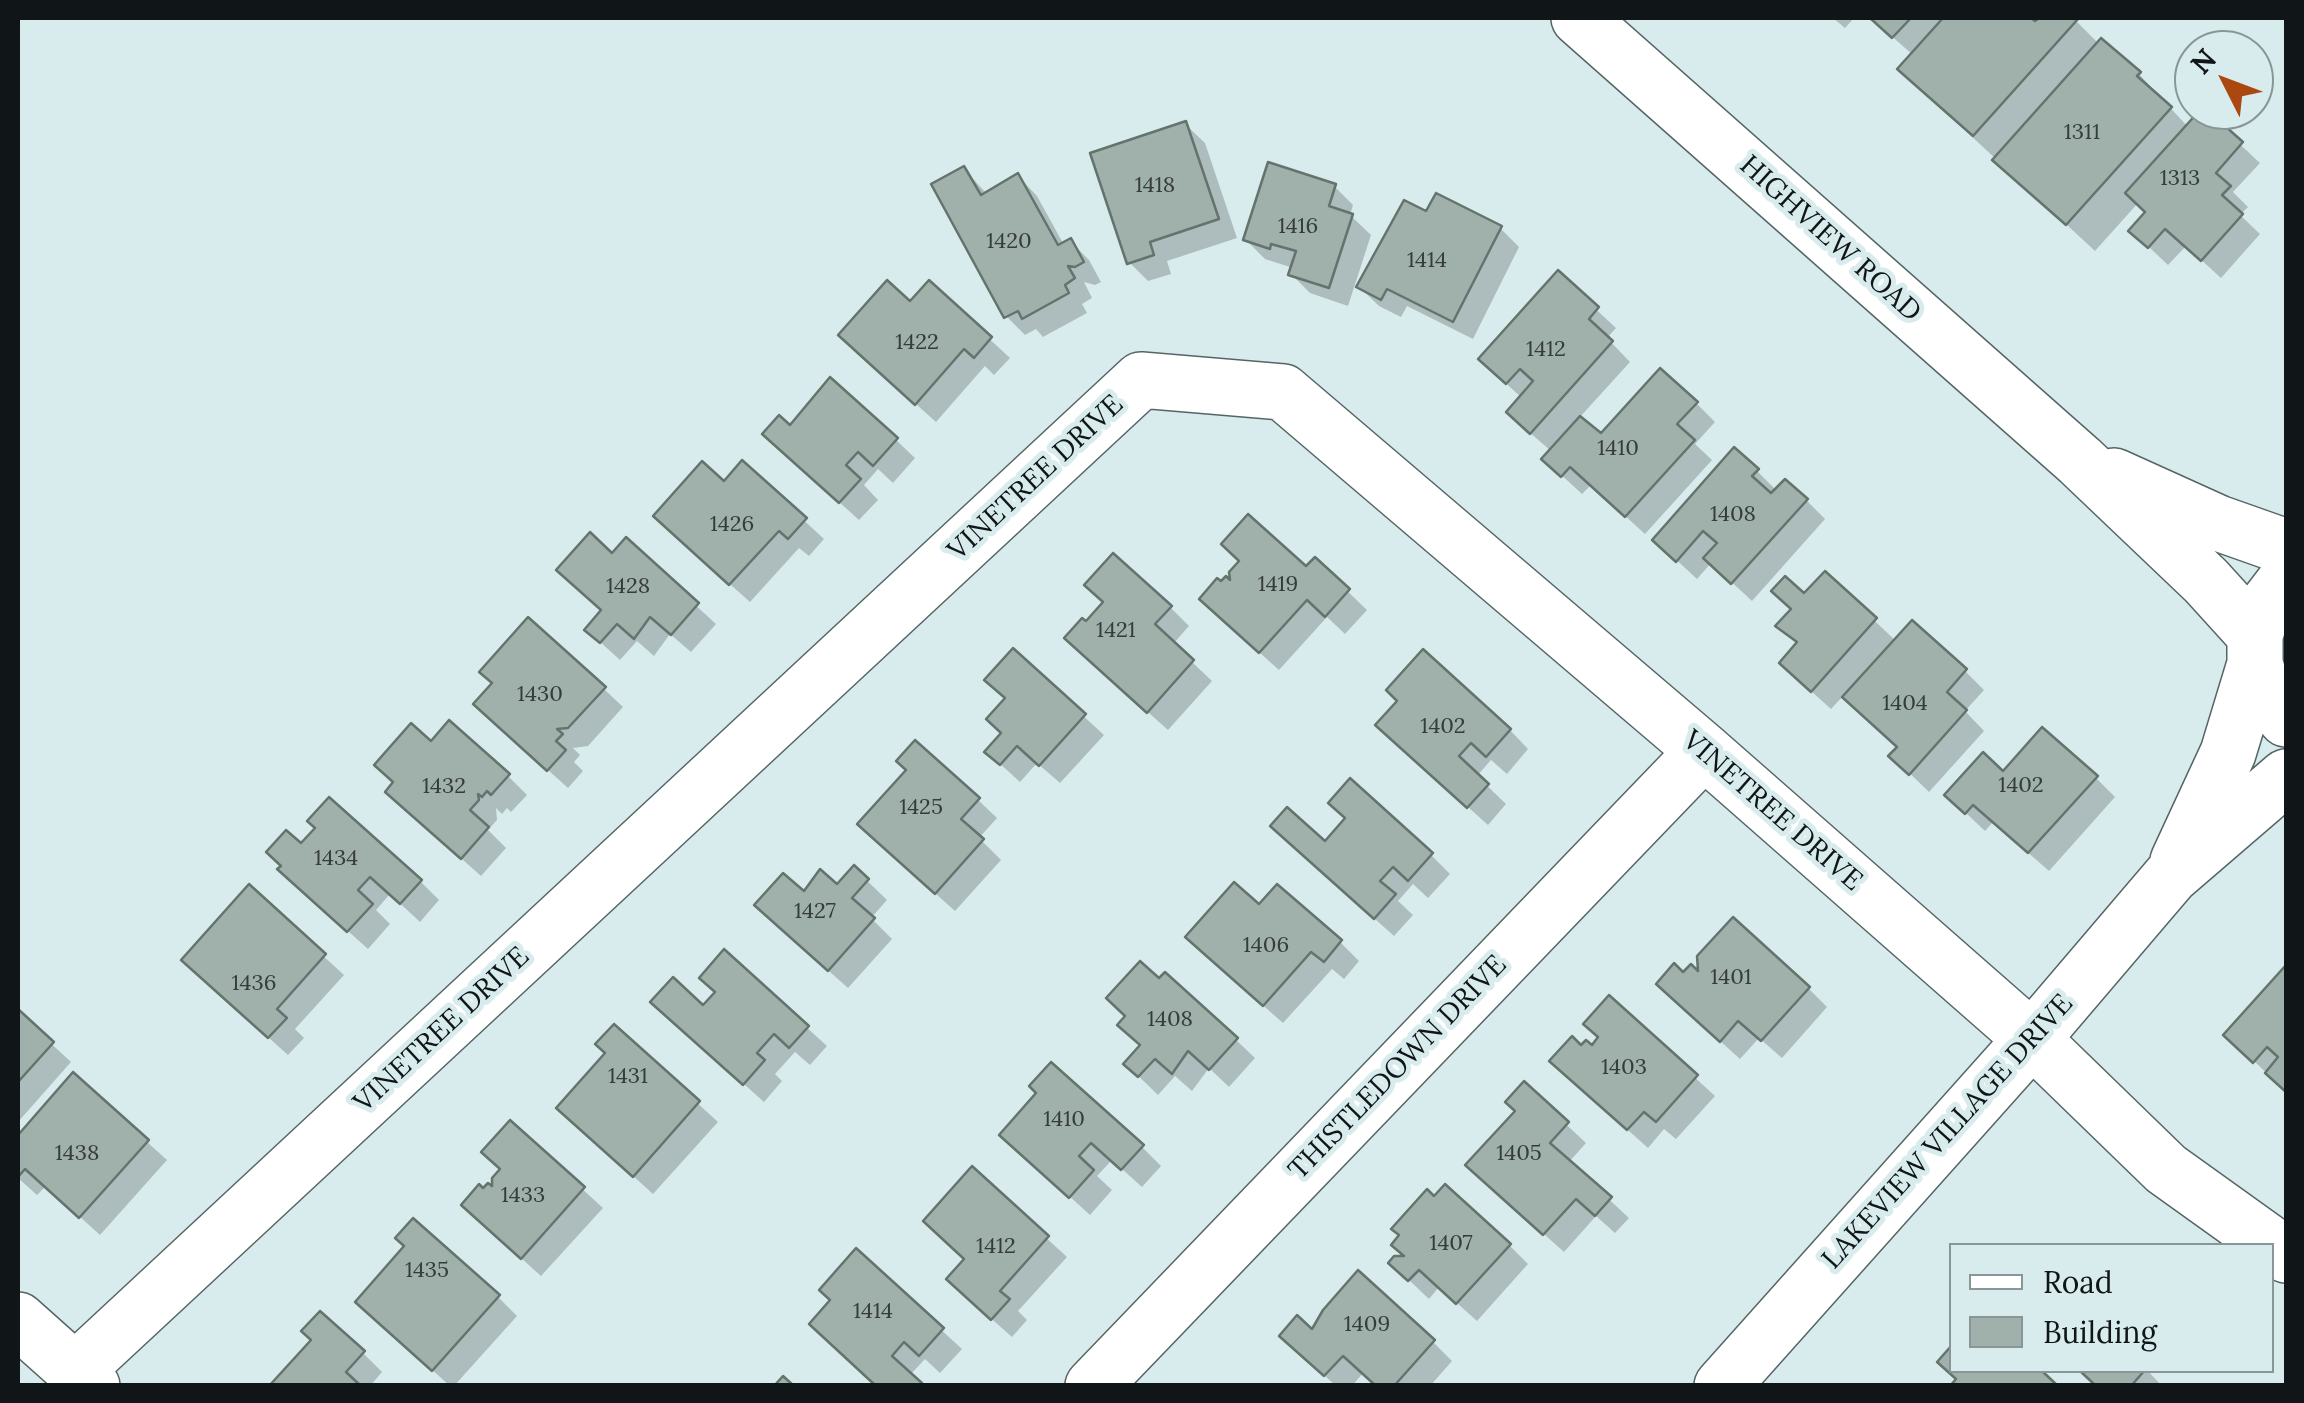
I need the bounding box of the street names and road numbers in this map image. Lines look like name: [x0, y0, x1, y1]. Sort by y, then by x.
street label: HIGHVIEW ROAD: [1732, 149, 1928, 329]
street label: VINETREE DRIVE: [941, 388, 1131, 568]
street label: VINETREE DRIVE: [1675, 724, 1869, 898]
street label: VINETREE DRIVE: [347, 940, 537, 1120]
street label: THISTLEDOWN DRIVE: [1282, 949, 1514, 1187]
street label: LAKEVIEW VILLAGE DRIVE: [1816, 988, 2080, 1276]

